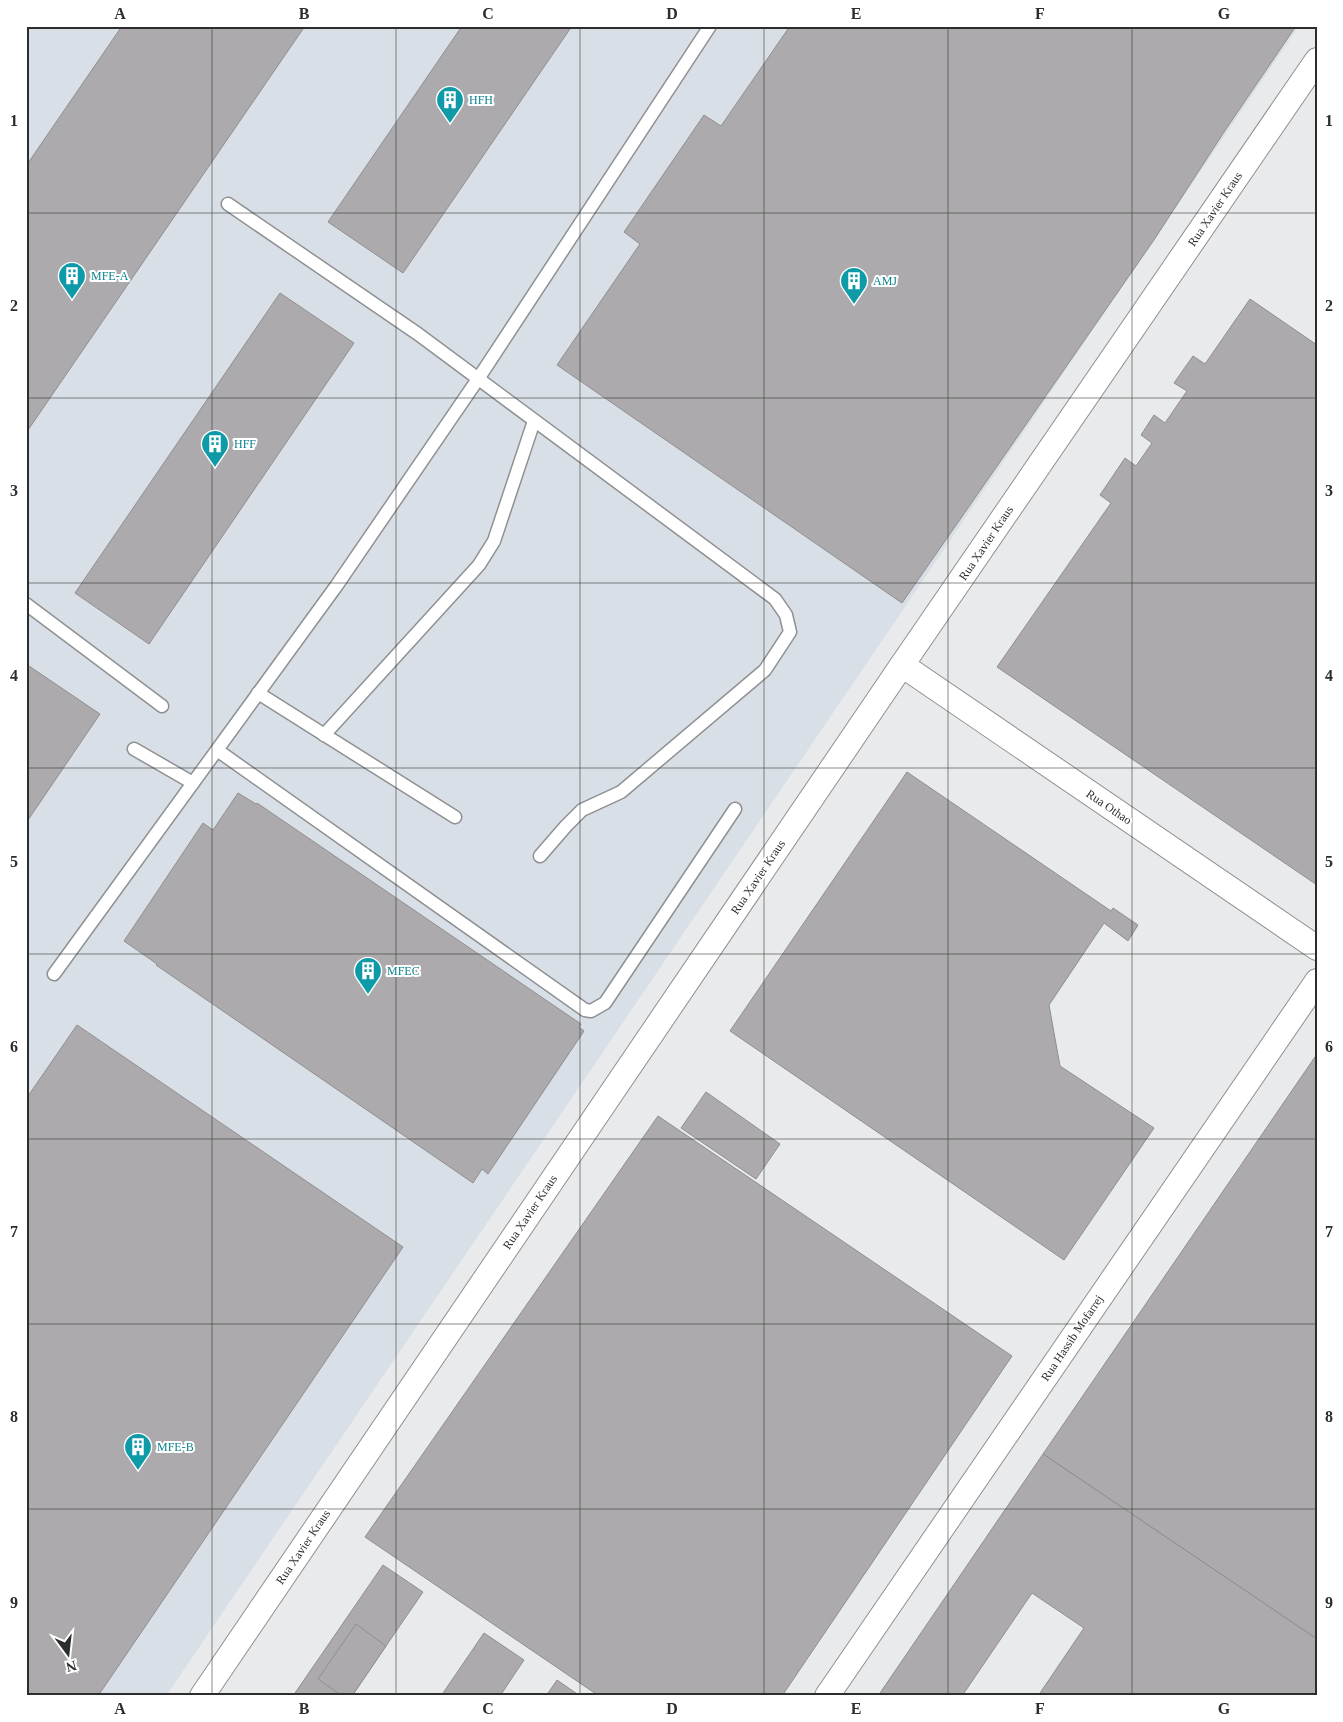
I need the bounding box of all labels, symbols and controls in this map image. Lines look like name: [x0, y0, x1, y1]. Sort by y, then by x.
text: A: [114, 5, 126, 22]
text: B: [299, 5, 310, 22]
text: C: [482, 5, 494, 22]
text: D: [666, 5, 678, 22]
text: E: [851, 5, 861, 22]
text: F: [1035, 5, 1045, 22]
text: G: [1218, 5, 1231, 22]
building icon: HFH: [435, 85, 465, 124]
place label: HFH: [469, 93, 493, 107]
text: 1: [10, 112, 18, 129]
text: 1: [1325, 112, 1333, 129]
street label: Rua Xavier Kraus: [1185, 169, 1245, 249]
building icon: MFE-A: [57, 261, 87, 300]
building icon: AMJ: [839, 266, 869, 305]
place label: MFE-A: [91, 269, 129, 283]
place label: AMJ: [873, 274, 897, 288]
text: 2: [10, 297, 18, 314]
text: 2: [1325, 297, 1333, 314]
building icon: HFF: [200, 429, 230, 468]
place label: HFF: [234, 437, 256, 451]
text: 3: [10, 482, 18, 499]
text: 3: [1325, 482, 1333, 499]
street label: Rua Xavier Kraus: [956, 503, 1016, 583]
text: 4: [10, 667, 18, 684]
text: 4: [1325, 667, 1333, 684]
street label: Rua Othao: [1084, 787, 1134, 827]
street label: Rua Xavier Kraus: [728, 837, 788, 917]
text: 5: [10, 853, 18, 870]
text: 5: [1325, 853, 1333, 870]
building icon: MFEC: [353, 956, 383, 995]
place label: MFEC: [387, 964, 420, 978]
text: 6: [10, 1038, 18, 1055]
text: 6: [1325, 1038, 1333, 1055]
street label: Rua Xavier Kraus: [500, 1172, 560, 1252]
text: 7: [10, 1223, 18, 1240]
text: 7: [1325, 1223, 1333, 1240]
street label: Rua Hassib Mofarrej: [1038, 1292, 1106, 1384]
text: 8: [10, 1408, 18, 1425]
text: 8: [1325, 1408, 1333, 1425]
building icon: MFE-B: [123, 1432, 153, 1471]
place label: MFE-B: [157, 1440, 194, 1454]
street label: Rua Xavier Kraus: [273, 1507, 333, 1587]
text: 9: [10, 1594, 18, 1611]
text: 9: [1325, 1594, 1333, 1611]
north arrow: [42, 1630, 92, 1680]
text: N: [64, 1658, 78, 1675]
text: A: [114, 1700, 126, 1717]
text: B: [299, 1700, 310, 1717]
text: C: [482, 1700, 494, 1717]
text: D: [666, 1700, 678, 1717]
text: E: [851, 1700, 861, 1717]
text: F: [1035, 1700, 1045, 1717]
text: G: [1218, 1700, 1231, 1717]

